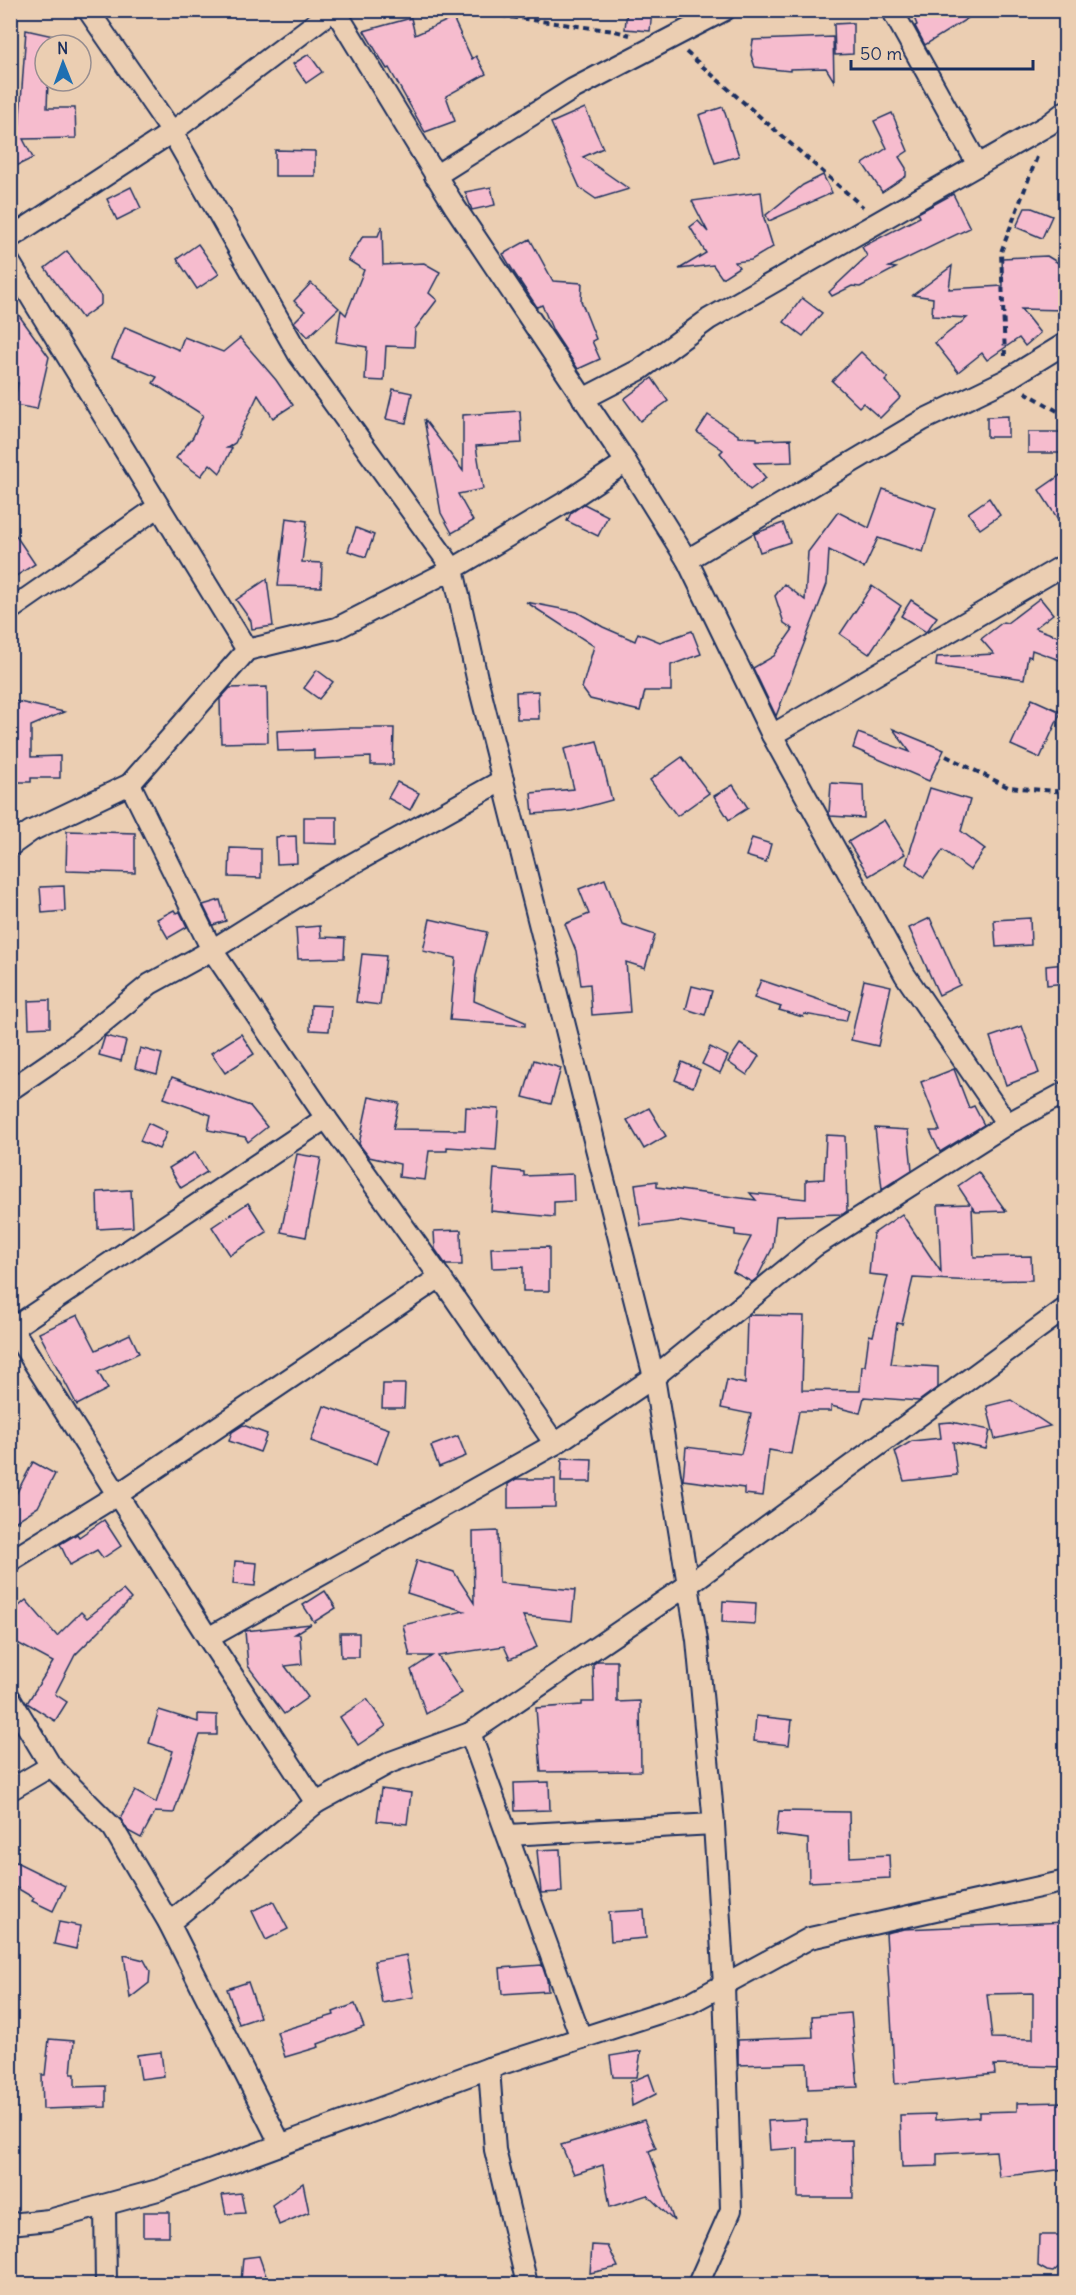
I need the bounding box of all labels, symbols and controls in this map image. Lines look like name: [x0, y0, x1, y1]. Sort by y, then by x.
north arrow: [33, 33, 93, 93]
scale bar: [851, 33, 1032, 71]
text: N: [57, 38, 68, 58]
text: 50 m: [860, 42, 902, 65]

